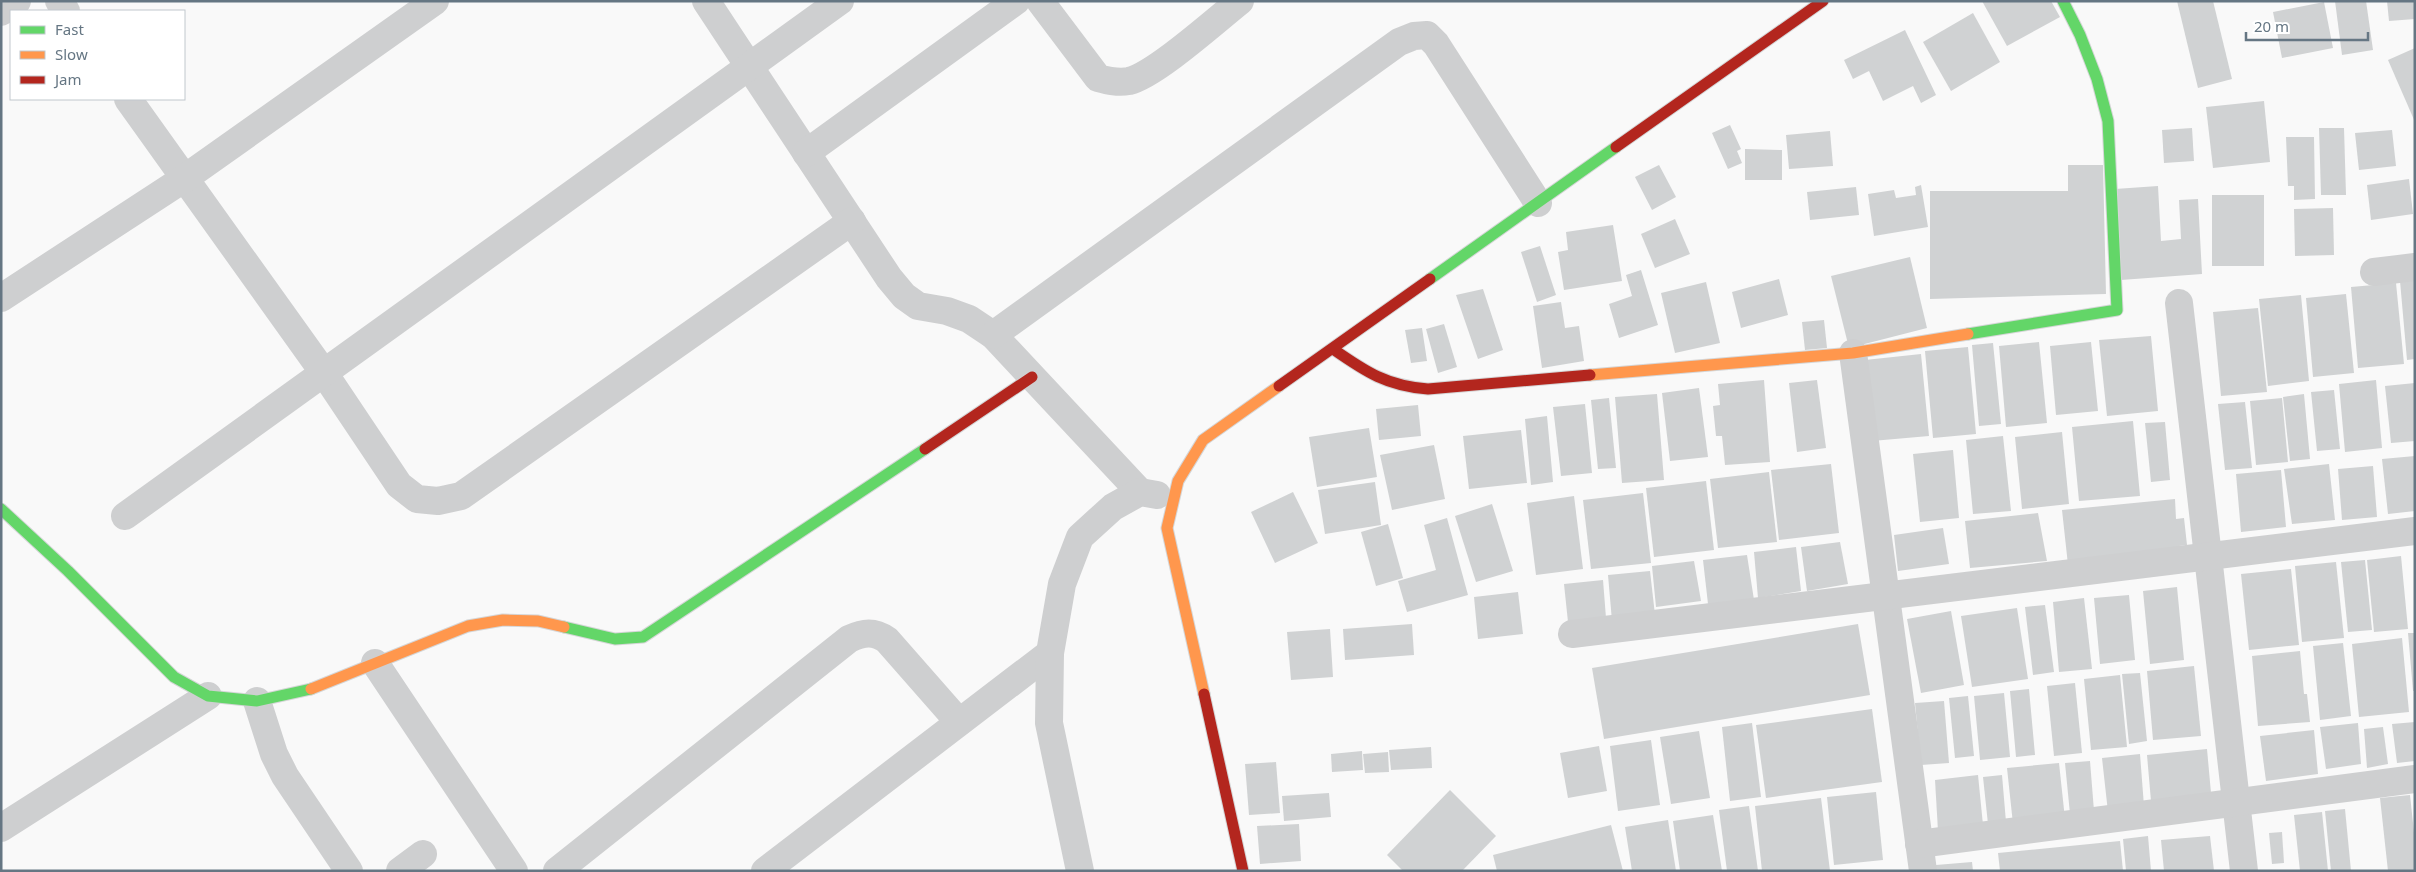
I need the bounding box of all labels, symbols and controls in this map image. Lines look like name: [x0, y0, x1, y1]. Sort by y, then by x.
legend: [10, 10, 185, 100]
scale bar: [2246, 10, 2368, 42]
text: 20 m: [2254, 16, 2289, 36]
text: Fast: [55, 19, 84, 39]
text: Slow: [55, 44, 88, 64]
text: Jam: [53, 69, 82, 89]

